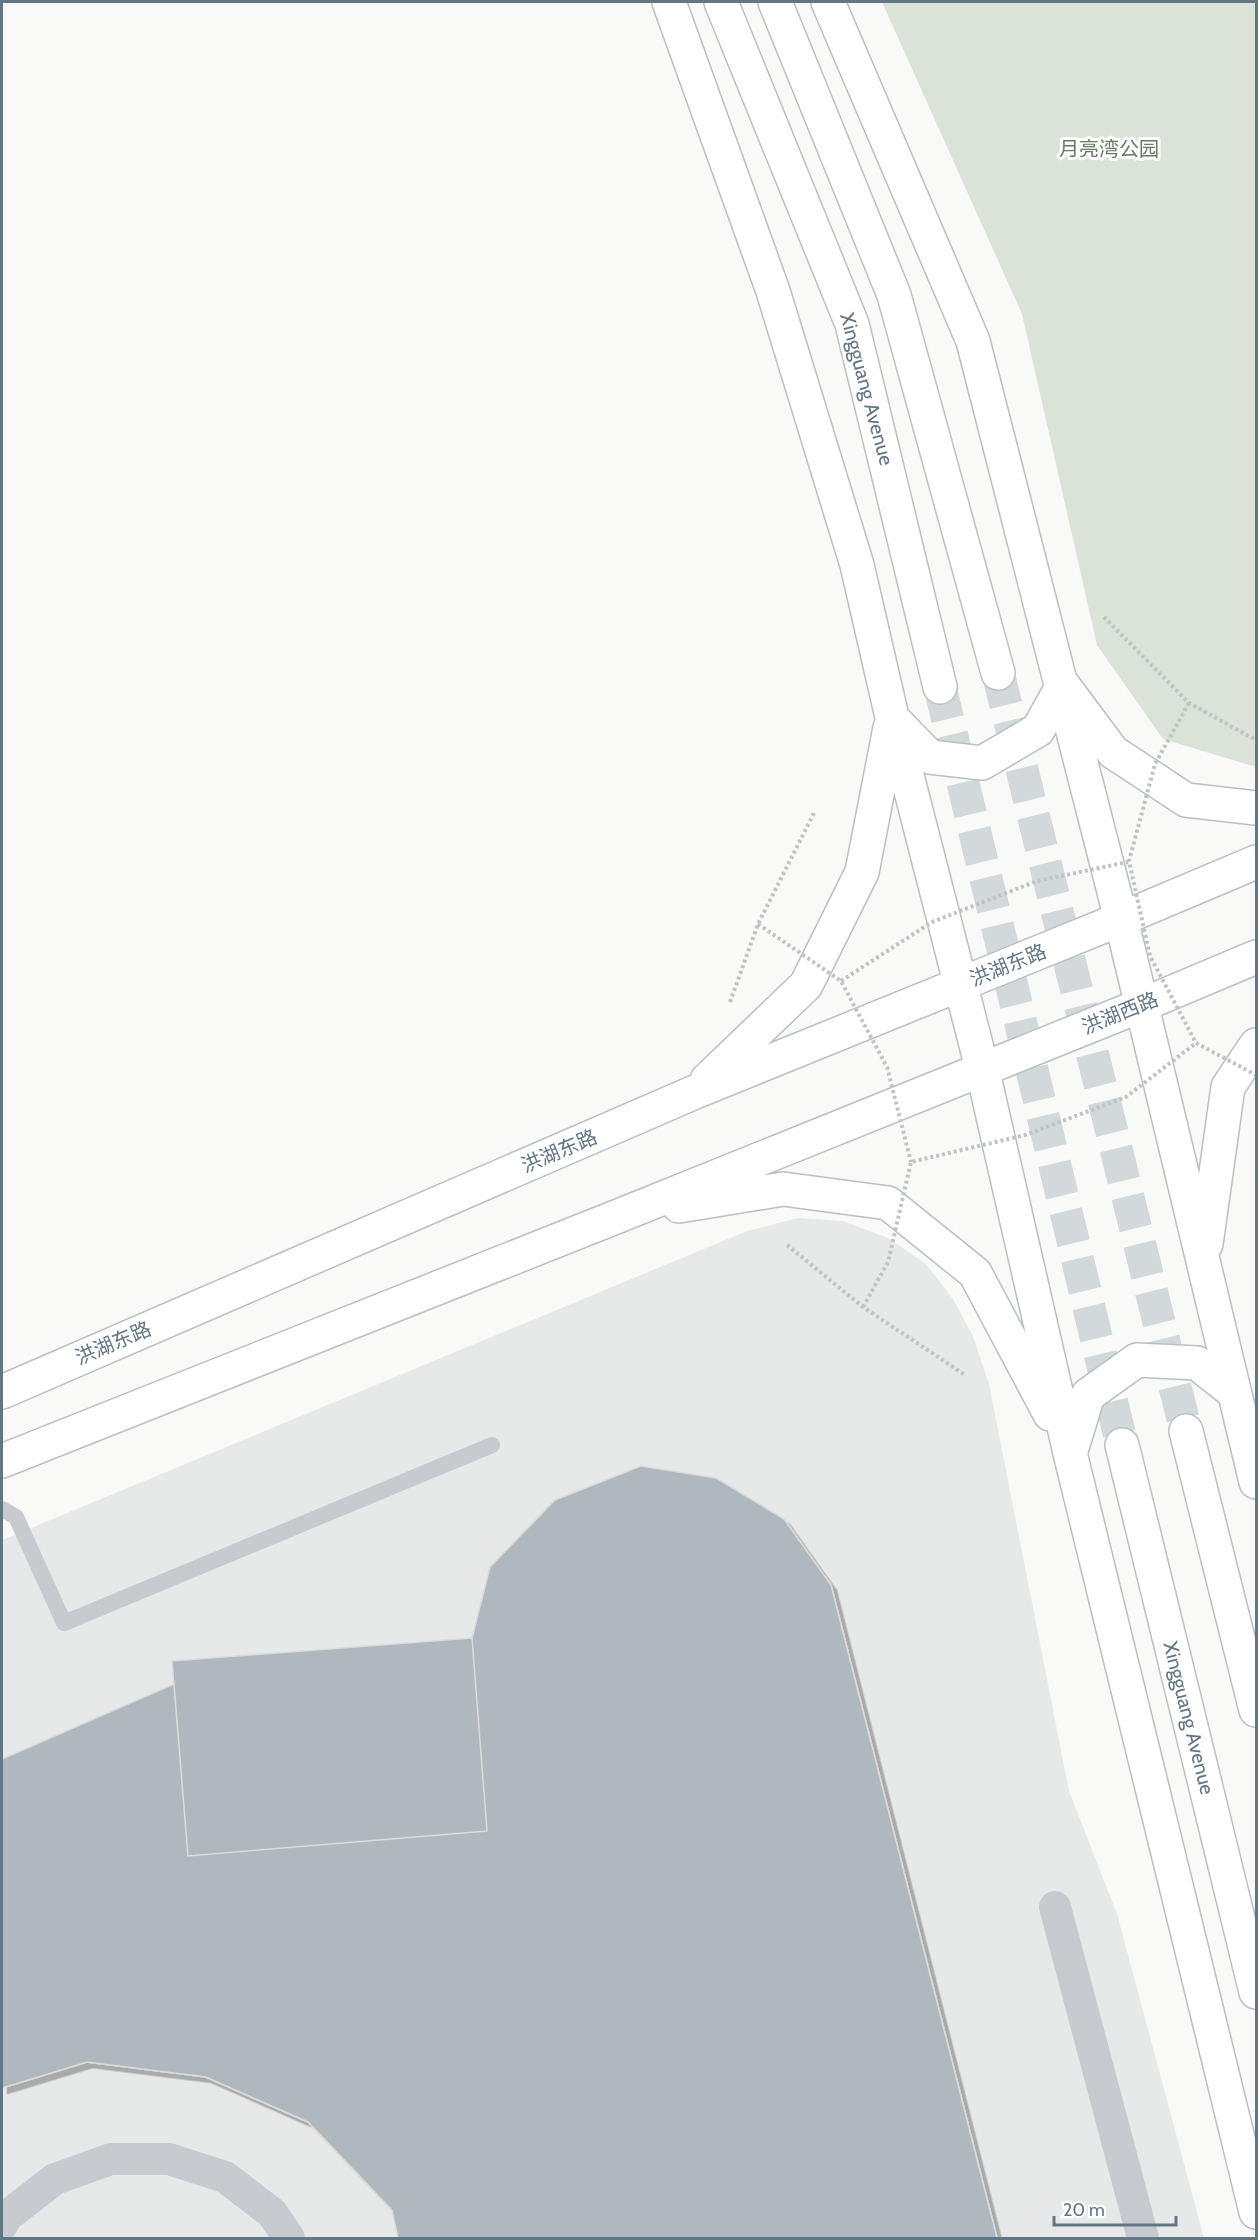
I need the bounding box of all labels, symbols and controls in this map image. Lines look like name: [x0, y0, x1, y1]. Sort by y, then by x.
park label: 月亮湾公园: [1059, 137, 1159, 161]
street label: Xingguang Avenue: [835, 310, 899, 468]
street label: 洪湖东路: [966, 939, 1050, 991]
street label: 洪湖西路: [1078, 987, 1162, 1039]
street label: 洪湖东路: [517, 1124, 601, 1178]
street label: 洪湖东路: [71, 1316, 155, 1370]
street label: Xingguang Avenue: [1158, 1639, 1220, 1797]
scale bar: [1054, 2189, 1176, 2227]
text: 20 m: [1063, 2199, 1105, 2221]

